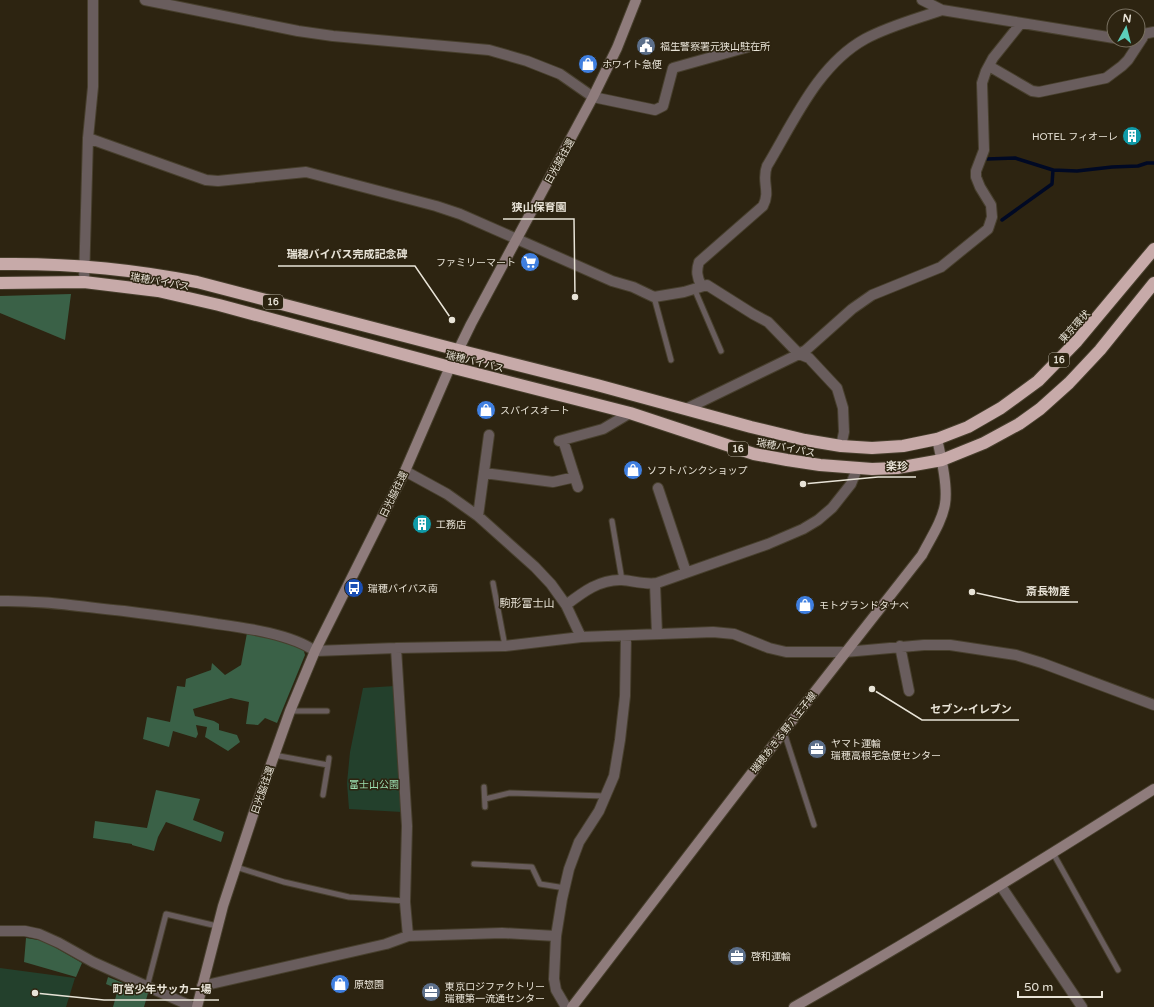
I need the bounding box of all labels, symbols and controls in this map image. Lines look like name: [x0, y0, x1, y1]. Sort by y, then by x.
north arrow: [1106, 8, 1146, 48]
text: N: [1122, 12, 1132, 26]
public building icon: 福生警察署元狭山駐在所: [635, 35, 657, 57]
place label: 福生警察署元狭山駐在所: [660, 41, 770, 53]
shop icon: ホワイト急便: [577, 53, 599, 75]
place label: ホワイト急便: [602, 59, 662, 71]
building icon: HOTEL フィオーレ: [1121, 125, 1143, 147]
place label: HOTEL フィオーレ: [1032, 131, 1118, 143]
street label: 日光脇往還: [543, 137, 577, 186]
callout: 狭山保育園: [503, 196, 574, 219]
text: 狭山保育園: [512, 201, 567, 214]
callout: 瑞穂バイパス完成記念碑: [278, 243, 415, 266]
text: 瑞穂バイパス完成記念碑: [287, 248, 407, 261]
supermarket icon: ファミリーマート: [519, 251, 541, 273]
place label: ファミリーマート: [436, 257, 516, 269]
street label: 瑞穂バイパス: [129, 271, 190, 293]
road number: 16: [263, 295, 283, 309]
street label: 東京環状: [1057, 308, 1093, 346]
street label: 瑞穂バイパス: [444, 349, 505, 375]
road number: 16: [1049, 353, 1069, 367]
shop icon: スパイスオート: [475, 399, 497, 421]
place label: スパイスオート: [500, 405, 570, 417]
street label: 瑞穂バイパス: [755, 436, 816, 460]
road number: 16: [728, 442, 748, 456]
callout: 楽珍: [878, 454, 916, 477]
shop icon: ソフトバンクショップ: [622, 459, 644, 481]
text: 楽珍: [886, 460, 908, 473]
place label: ソフトバンクショップ: [647, 465, 748, 477]
street label: 日光脇往還: [378, 469, 410, 520]
building icon: 工務店: [411, 513, 433, 535]
place label: 工務店: [436, 519, 466, 531]
bus stop icon: 瑞穂バイパス南: [343, 577, 365, 599]
callout: 斎長物産: [1018, 579, 1078, 602]
place label: 瑞穂バイパス南: [368, 583, 438, 595]
text: 斎長物産: [1026, 585, 1070, 598]
shop icon: モトグランドタナベ: [794, 594, 816, 616]
district label: 駒形富士山: [500, 597, 555, 610]
place label: モトグランドタナベ: [819, 600, 909, 612]
street label: 瑞穂あきる野八王子線: [748, 690, 819, 776]
callout: セブン-イレブン: [922, 697, 1019, 720]
text: セブン-イレブン: [930, 703, 1012, 716]
office icon: ヤマト運輸 瑞穂高根宅急便センター: [806, 738, 828, 760]
place label: ヤマト運輸 瑞穂高根宅急便センター: [831, 738, 941, 762]
street label: 日光脇往還: [249, 765, 277, 816]
park label: 富士山公園: [349, 779, 399, 791]
office icon: 啓和運輸: [726, 945, 748, 967]
place label: 啓和運輸: [751, 951, 791, 963]
shop icon: 原惣園: [329, 973, 351, 995]
scale bar: [1018, 973, 1102, 999]
callout: 町営少年サッカー場: [104, 977, 219, 1000]
place label: 原惣園: [354, 979, 384, 991]
text: 50 m: [1024, 980, 1053, 994]
office icon: 東京ロジファクトリー 瑞穂第一流通センター: [420, 981, 442, 1003]
place label: 東京ロジファクトリー 瑞穂第一流通センター: [445, 981, 545, 1005]
text: 町営少年サッカー場: [113, 983, 212, 996]

